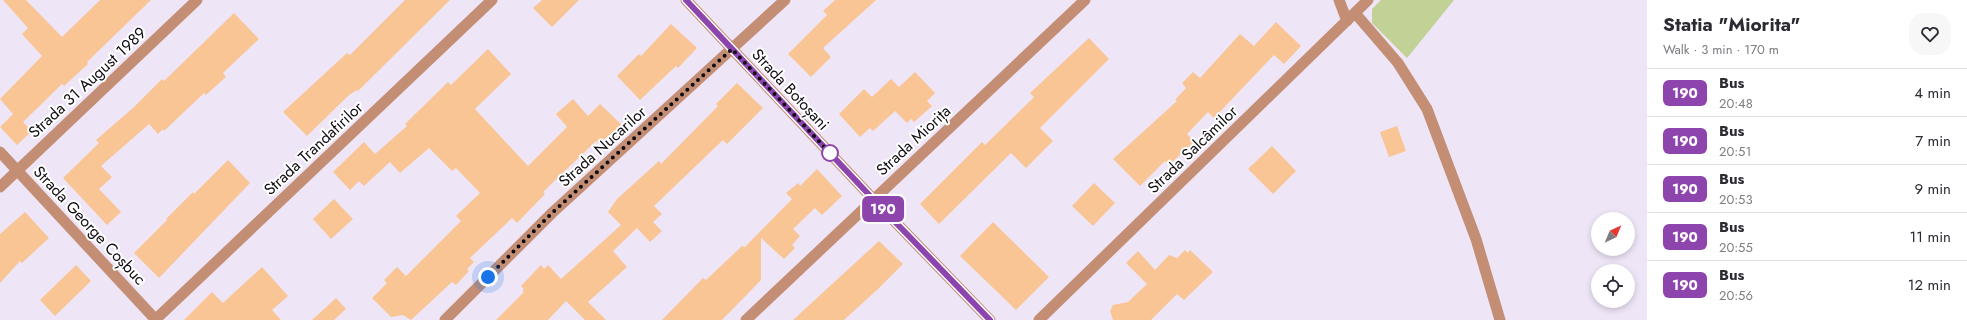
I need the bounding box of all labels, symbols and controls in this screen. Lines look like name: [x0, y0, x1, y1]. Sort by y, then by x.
text: Statia "Miorita": [1663, 11, 1800, 38]
button: heart: [1909, 13, 1951, 55]
street label: Strada 31 August 1989: [23, 22, 151, 143]
text: Walk · 3 min · 170 m: [1663, 40, 1779, 59]
street label: Strada Botoșani: [747, 43, 835, 135]
text: Bus: [1719, 72, 1744, 94]
text: 4 min: [1914, 82, 1951, 104]
text: 190: [1672, 83, 1698, 103]
text: 20:48: [1719, 94, 1753, 113]
street label: Strada Trandafirilor: [259, 96, 368, 201]
street label: Strada Nucarilor: [553, 100, 652, 192]
street label: Strada Miorița: [871, 100, 956, 181]
street label: Strada Salcâmilor: [1142, 100, 1243, 198]
text: Bus: [1719, 120, 1744, 142]
text: 7 min: [1915, 130, 1951, 152]
text: 190: [1672, 131, 1698, 151]
text: 20:51: [1719, 142, 1751, 161]
unlabelled marker: [821, 144, 839, 162]
street label: Strada George Coșbuc: [28, 161, 151, 290]
text: Bus: [1719, 168, 1744, 190]
text: 9 min: [1914, 178, 1951, 200]
text: 190: [1672, 179, 1698, 199]
text: 20:53: [1719, 190, 1753, 209]
line badge: 190: [860, 196, 906, 222]
text: 190: [870, 199, 896, 219]
north arrow: [1591, 212, 1635, 256]
map controls: [1591, 212, 1635, 308]
text: Bus: [1719, 216, 1744, 238]
text: 11 min: [1910, 226, 1951, 248]
text: 190: [1672, 227, 1698, 247]
text: 20:55: [1719, 238, 1753, 257]
button: locate: [1591, 264, 1635, 308]
text: Bus: [1719, 264, 1744, 286]
your location: [478, 267, 498, 287]
text: 12 min: [1908, 274, 1951, 296]
text: 190: [1672, 275, 1698, 295]
text: 20:56: [1719, 286, 1753, 305]

